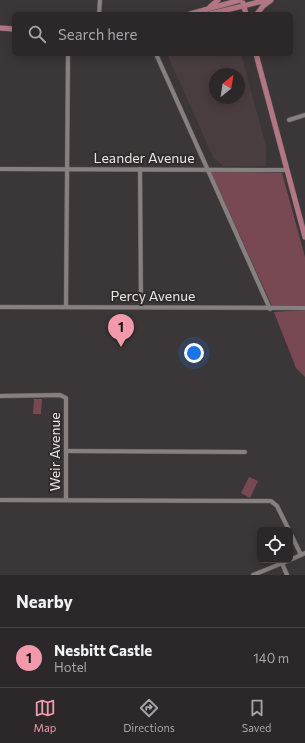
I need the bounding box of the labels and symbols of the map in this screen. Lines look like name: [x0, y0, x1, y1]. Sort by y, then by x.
north arrow: [209, 68, 245, 104]
street label: Leander Avenue: [93, 149, 195, 166]
street label: Percy Avenue: [111, 287, 195, 304]
pin: 1: [108, 314, 134, 347]
your location: [184, 343, 204, 363]
street label: Weir Avenue: [46, 412, 63, 492]

